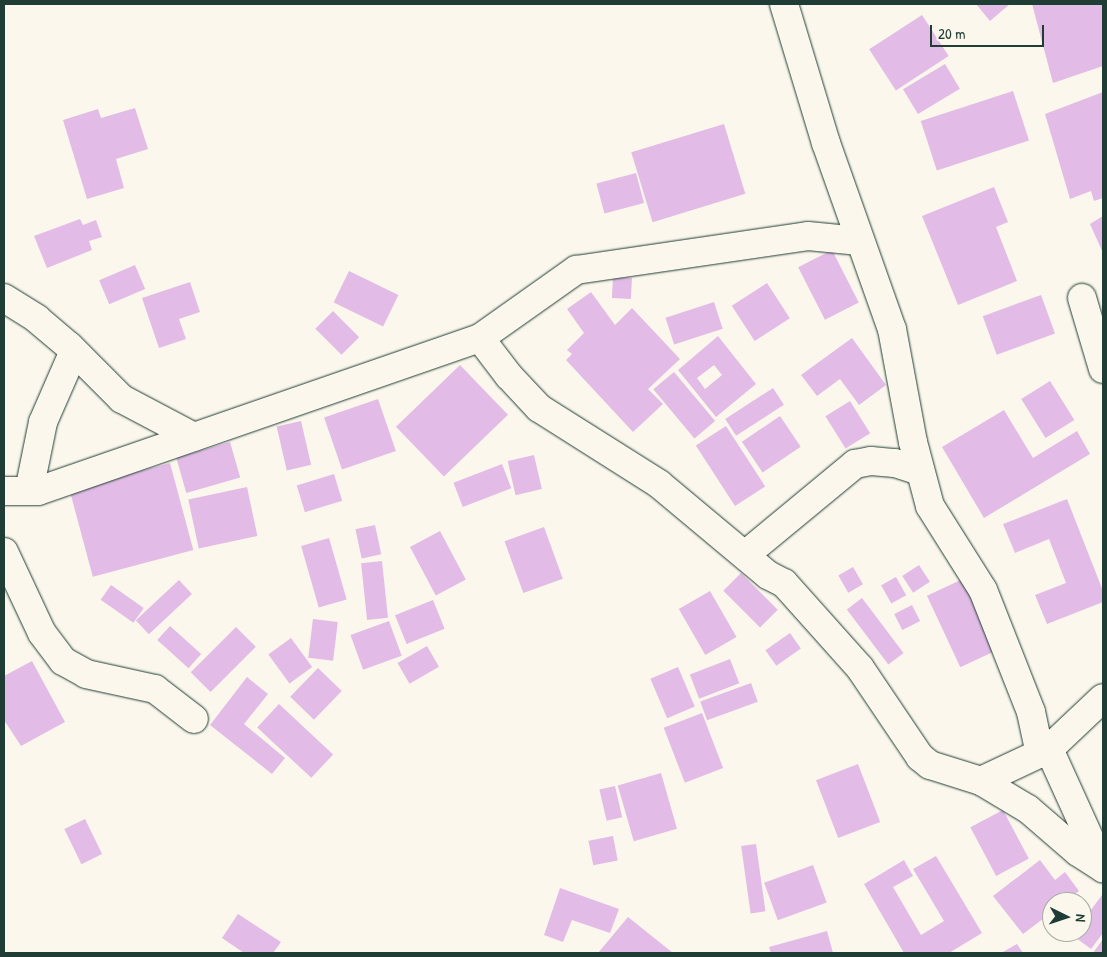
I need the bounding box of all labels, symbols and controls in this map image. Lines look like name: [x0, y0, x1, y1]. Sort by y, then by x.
scale bar: [932, 15, 1046, 47]
text: 20 m: [938, 23, 965, 44]
north arrow: [1042, 892, 1092, 942]
text: N: [1072, 914, 1091, 922]

